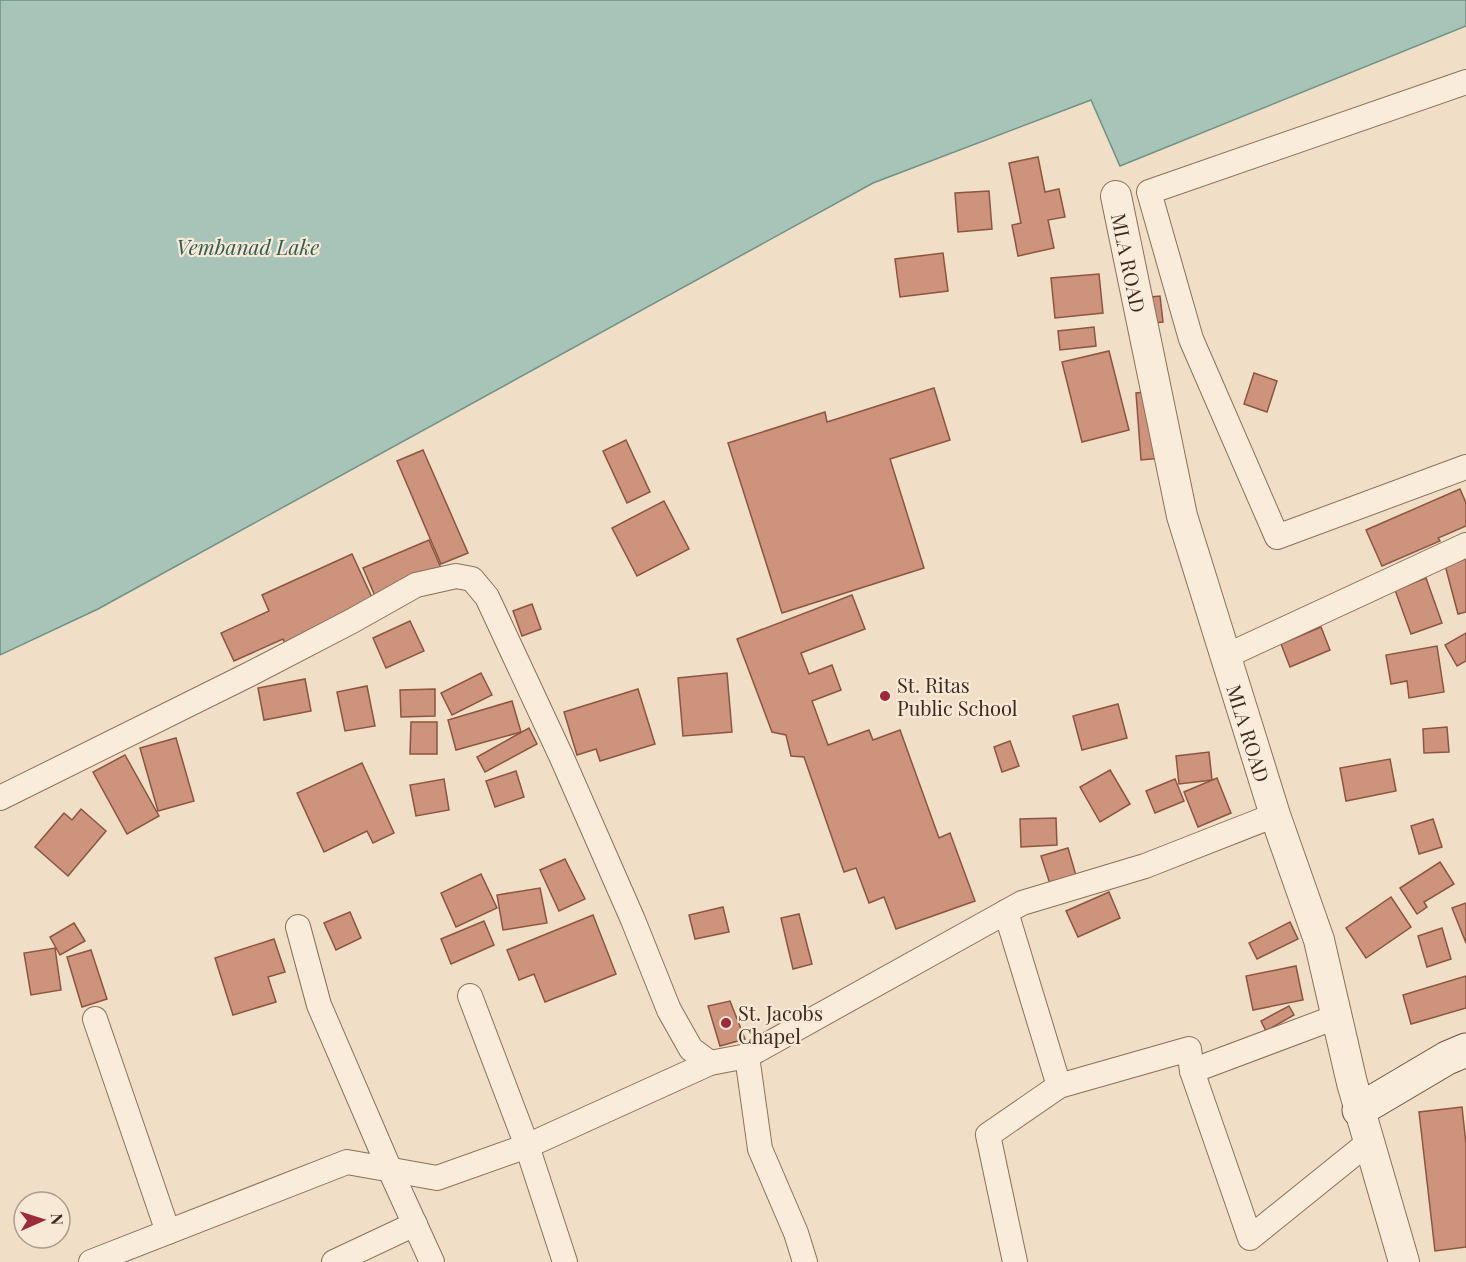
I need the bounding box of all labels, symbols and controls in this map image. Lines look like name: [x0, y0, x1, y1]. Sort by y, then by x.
street label: MLA ROAD: [1106, 210, 1153, 315]
water label: Vembanad Lake: [177, 232, 319, 260]
place label: St. Ritas Public School: [897, 671, 1018, 721]
street label: MLA ROAD: [1222, 681, 1277, 785]
marker: St. Ritas Public School: [878, 689, 892, 703]
place label: St. Jacobs Chapel: [738, 999, 823, 1049]
marker: St. Jacobs Chapel: [719, 1016, 733, 1030]
north arrow: [12, 1190, 72, 1250]
text: N: [47, 1213, 68, 1226]

